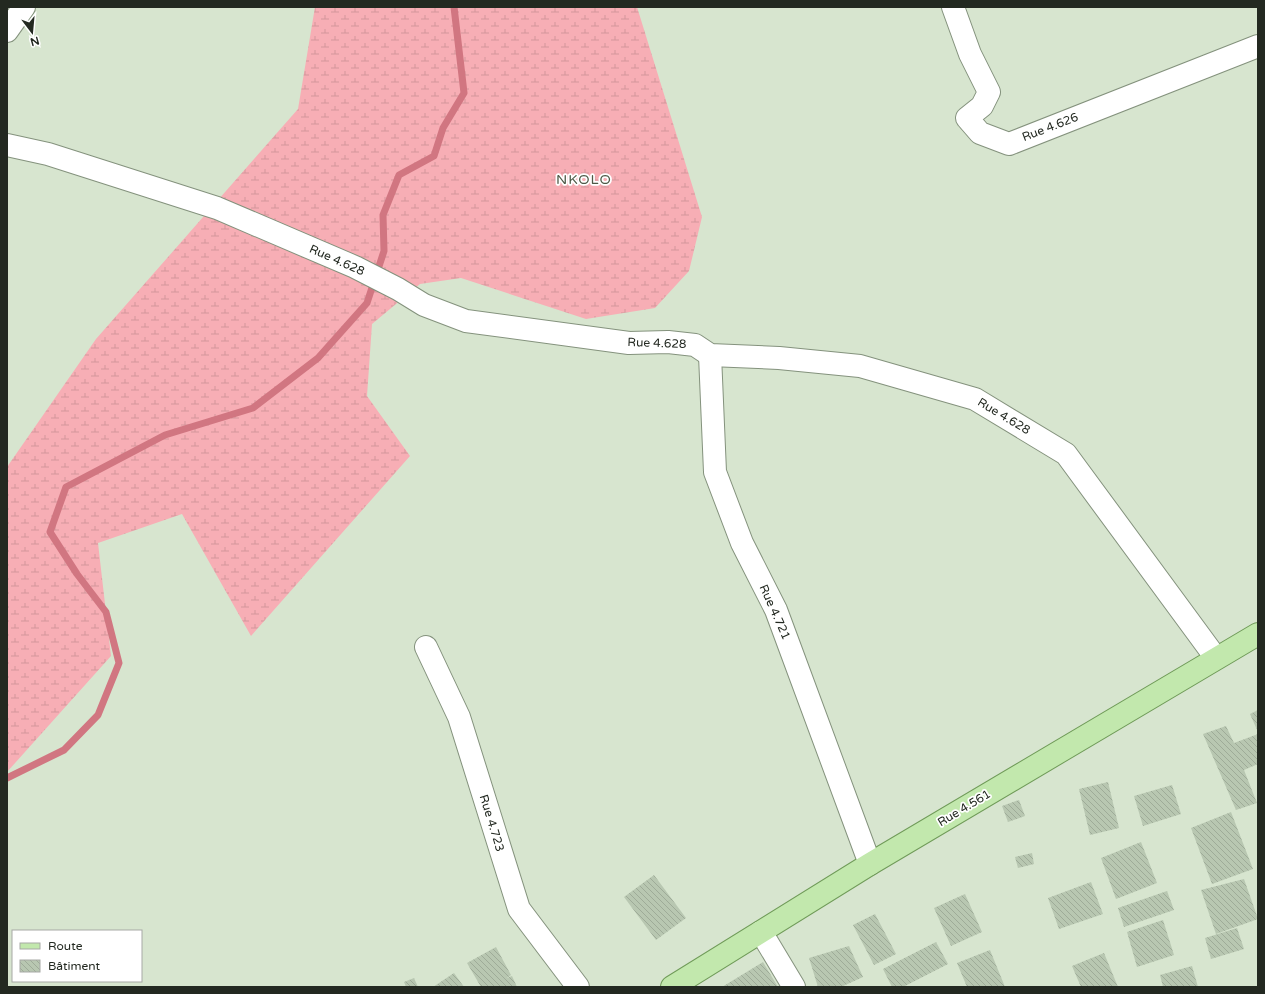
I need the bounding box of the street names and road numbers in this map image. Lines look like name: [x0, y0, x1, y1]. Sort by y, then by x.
street label: Rue 4.626: [1020, 110, 1080, 144]
street label: Rue 4.628: [307, 242, 367, 278]
street label: Rue 4.628: [627, 335, 687, 351]
street label: Rue 4.628: [975, 395, 1033, 437]
street label: Rue 4.721: [757, 582, 793, 642]
street label: Rue 4.561: [935, 787, 993, 829]
street label: Rue 4.723: [477, 793, 507, 853]

